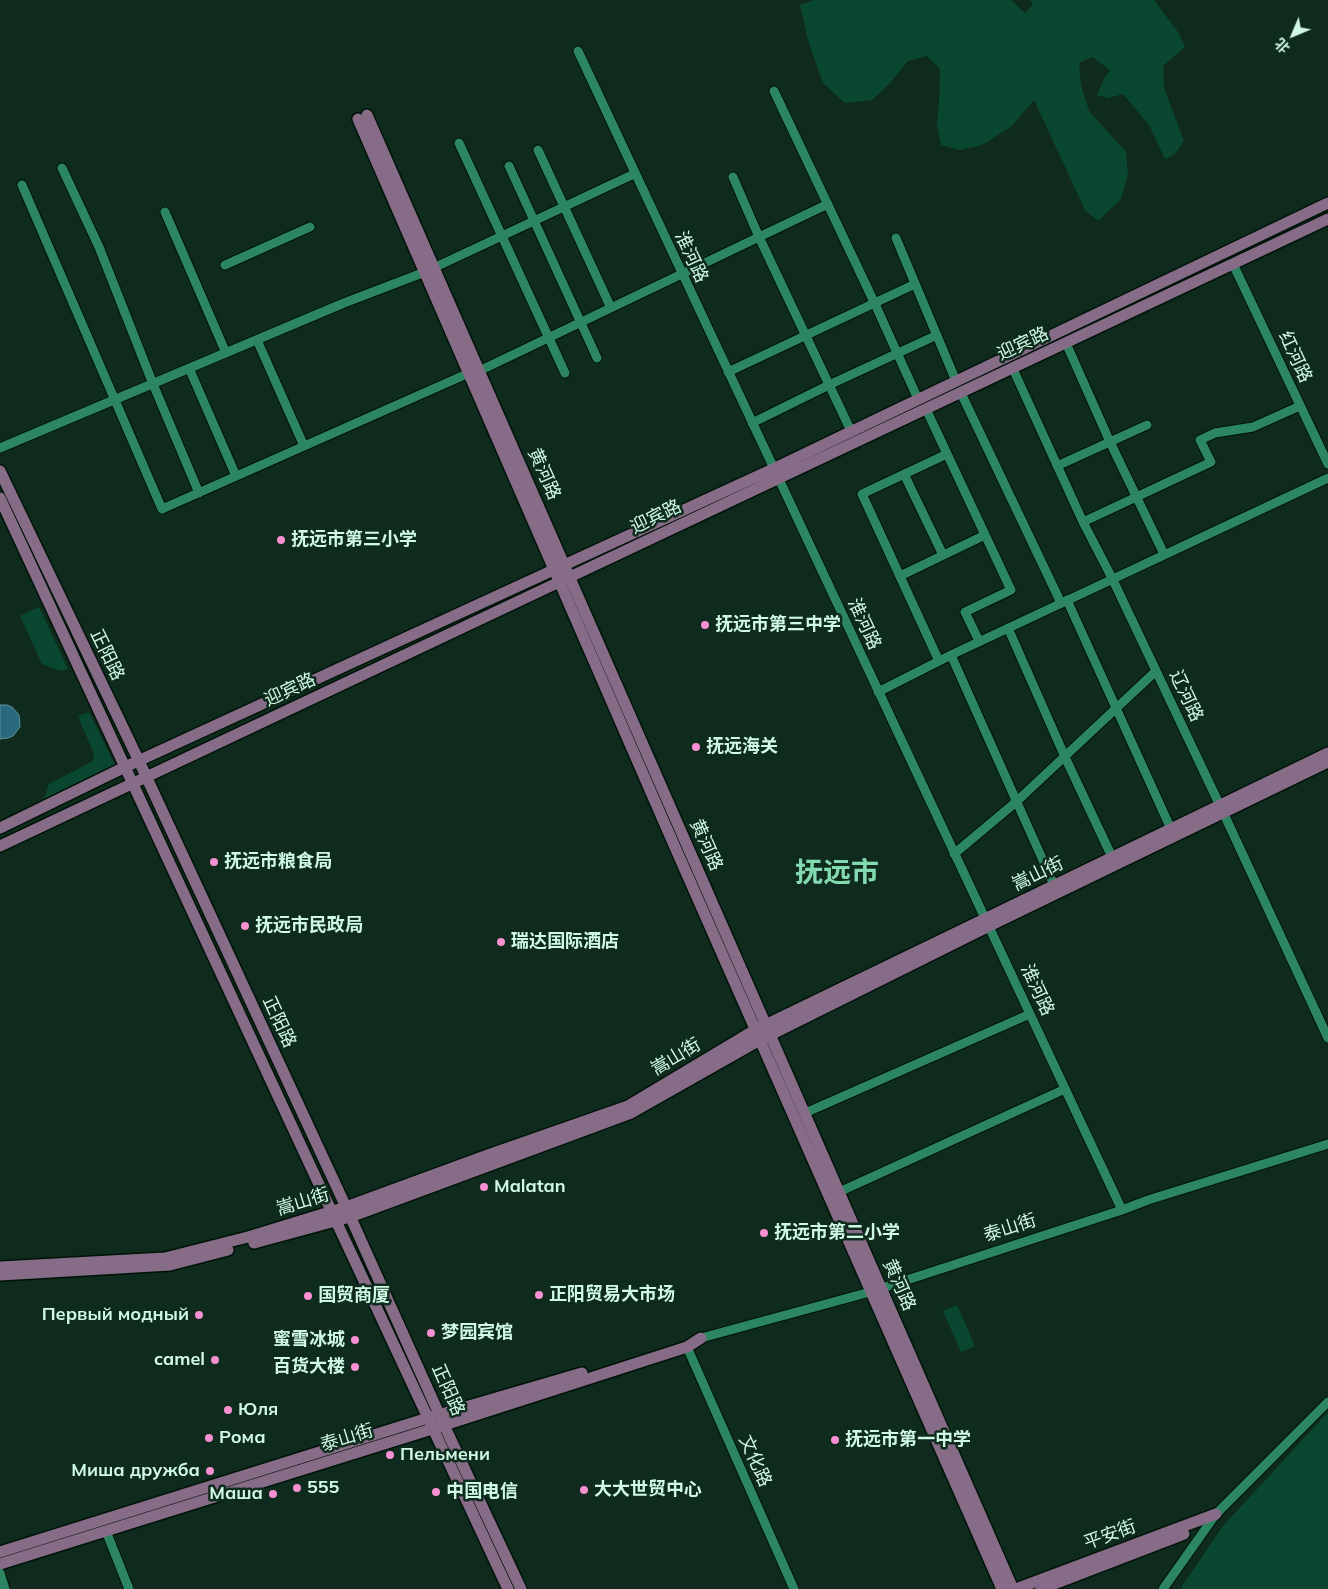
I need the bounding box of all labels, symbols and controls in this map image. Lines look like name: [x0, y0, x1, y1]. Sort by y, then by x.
north arrow: [1268, 10, 1318, 60]
text: 北: [1271, 34, 1294, 57]
street label: 淮河路: [670, 228, 712, 286]
street label: 迎宾路: [994, 323, 1052, 365]
street label: 红河路: [1274, 328, 1316, 386]
street label: 黄河路: [523, 445, 565, 503]
street label: 迎宾路: [627, 495, 685, 539]
place label: 抚远市第三小学: [291, 529, 417, 551]
marker: 抚远市第三小学: [275, 534, 287, 546]
street label: 淮河路: [843, 595, 885, 653]
place label: 抚远市第三中学: [715, 614, 841, 636]
marker: 抚远市第三中学: [699, 619, 711, 631]
street label: 正阳路: [85, 626, 129, 684]
street label: 辽河路: [1165, 667, 1207, 725]
street label: 迎宾路: [261, 669, 319, 711]
place label: 抚远海关: [706, 736, 778, 758]
marker: 抚远海关: [690, 741, 702, 753]
street label: 黄河路: [685, 816, 727, 874]
place label: 抚远市粮食局: [224, 851, 332, 873]
street label: 嵩山街: [1009, 852, 1067, 896]
marker: 抚远市粮食局: [208, 856, 220, 868]
district label: 抚远市: [795, 857, 879, 891]
place label: 抚远市民政局: [255, 915, 363, 937]
marker: 抚远市民政局: [239, 920, 251, 932]
place label: 瑞达国际酒店: [511, 931, 619, 953]
marker: 瑞达国际酒店: [495, 936, 507, 948]
street label: 淮河路: [1016, 961, 1058, 1019]
street label: 正阳路: [258, 993, 300, 1051]
street label: 嵩山街: [647, 1034, 705, 1080]
place label: Malatan: [494, 1176, 566, 1198]
marker: Malatan: [478, 1181, 490, 1193]
street label: 嵩山街: [274, 1184, 332, 1220]
street label: 泰山街: [981, 1209, 1039, 1247]
place label: 抚远市第二小学: [774, 1222, 900, 1244]
marker: 抚远市第二小学: [758, 1227, 770, 1239]
street label: 黄河路: [878, 1256, 920, 1314]
place label: 正阳贸易大市场: [549, 1284, 675, 1306]
place label: 国贸商厦: [318, 1285, 390, 1307]
marker: 正阳贸易大市场: [533, 1289, 545, 1301]
marker: 国贸商厦: [302, 1290, 314, 1302]
place label: Первый модный: [42, 1304, 189, 1326]
marker: Первый модный: [193, 1309, 205, 1321]
place label: 梦园宾馆: [441, 1322, 513, 1344]
marker: 梦园宾馆: [425, 1327, 437, 1339]
place label: 蜜雪冰城: [273, 1329, 345, 1351]
marker: 蜜雪冰城: [349, 1334, 361, 1346]
place label: camel: [154, 1349, 205, 1371]
marker: camel: [209, 1354, 221, 1366]
place label: 百货大楼: [273, 1356, 345, 1378]
marker: 百货大楼: [349, 1361, 361, 1373]
street label: 正阳路: [427, 1361, 469, 1419]
place label: Юля: [238, 1399, 278, 1421]
marker: Юля: [222, 1404, 234, 1416]
street label: 泰山街: [318, 1420, 376, 1456]
place label: Рома: [219, 1427, 266, 1449]
place label: 抚远市第一中学: [845, 1429, 971, 1451]
marker: Рома: [203, 1432, 215, 1444]
street label: 文化路: [734, 1432, 776, 1490]
marker: 抚远市第一中学: [829, 1434, 841, 1446]
place label: Пельмени: [400, 1444, 490, 1466]
marker: Пельмени: [384, 1449, 396, 1461]
place label: Миша дружба: [71, 1460, 200, 1482]
marker: Миша дружба: [204, 1465, 216, 1477]
place label: 555: [307, 1477, 339, 1499]
place label: 大大世贸中心: [594, 1479, 702, 1501]
place label: 中国电信: [446, 1481, 518, 1503]
marker: 555: [291, 1482, 303, 1494]
place label: Маша: [209, 1483, 263, 1505]
marker: 大大世贸中心: [578, 1484, 590, 1496]
marker: 中国电信: [430, 1486, 442, 1498]
marker: Маша: [267, 1488, 279, 1500]
street label: 平安街: [1081, 1516, 1139, 1554]

